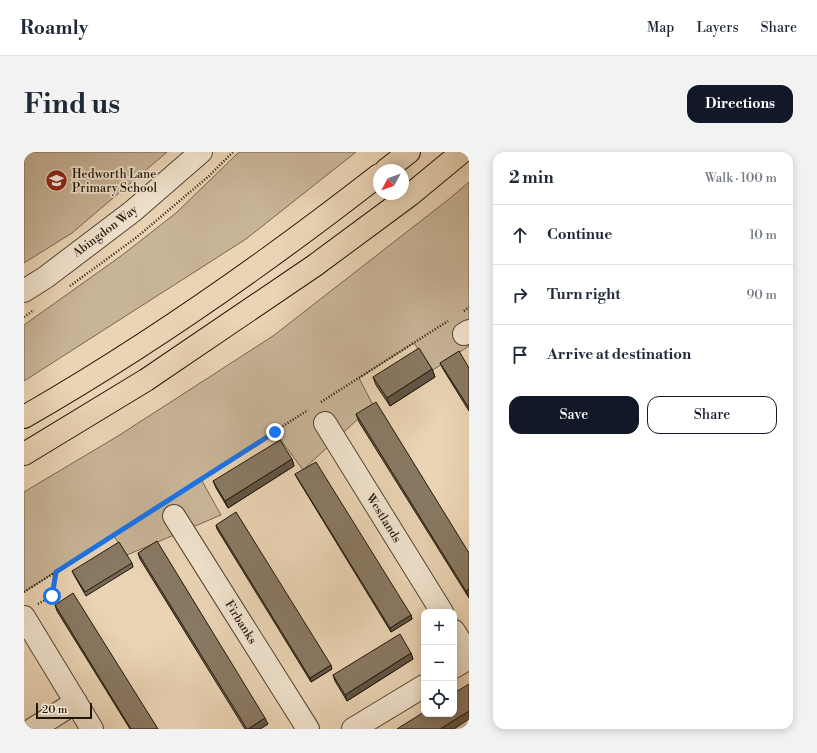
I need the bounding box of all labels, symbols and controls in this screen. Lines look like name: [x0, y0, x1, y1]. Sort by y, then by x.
text: Roamly: [20, 16, 88, 40]
text: Map: [647, 19, 674, 37]
text: Layers: [696, 19, 739, 37]
text: Share: [761, 19, 797, 37]
button: Directions: [687, 85, 793, 123]
text: Find us: [24, 87, 120, 122]
north arrow: [373, 164, 409, 200]
place label: Hedworth Lane Primary School: [72, 167, 158, 196]
text: 2 min: [509, 167, 554, 189]
school or university icon: Hedworth Lane Primary School: [43, 168, 69, 194]
text: Walk · 100 m: [705, 170, 777, 186]
street label: Abingdon Way: [69, 202, 141, 261]
icon: ahead: [509, 224, 531, 246]
text: Continue: [547, 225, 612, 244]
text: 10 m: [749, 227, 777, 243]
icon: right: [509, 284, 531, 306]
text: Turn right: [547, 285, 621, 304]
text: 90 m: [746, 287, 777, 303]
icon: arrive: [509, 344, 531, 366]
text: Arrive at destination: [547, 345, 691, 364]
button: Save: [509, 396, 639, 434]
button: Share: [647, 396, 777, 434]
route end: [266, 423, 284, 441]
street label: Westlands: [362, 490, 404, 545]
route start: [43, 587, 61, 605]
street label: Firbanks: [221, 598, 260, 647]
map controls: [421, 609, 457, 717]
button: +: [421, 609, 457, 645]
button: −: [421, 645, 457, 681]
button: locate: [421, 681, 457, 717]
scale bar: [36, 701, 92, 720]
text: 20 m: [42, 703, 67, 717]

